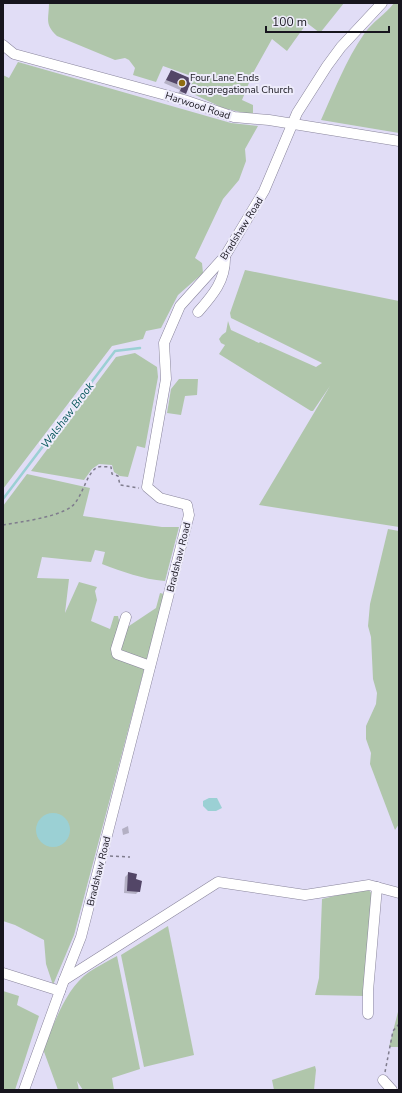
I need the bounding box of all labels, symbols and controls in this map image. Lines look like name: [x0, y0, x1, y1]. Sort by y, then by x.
scale bar: [266, 8, 389, 34]
text: 100 m: [272, 14, 307, 30]
place label: Four Lane Ends Congregational Church: [190, 71, 293, 97]
marker: Four Lane Ends Congregational Church: [177, 78, 187, 88]
street label: Harwood Road: [163, 89, 232, 123]
street label: Bradshaw Road: [217, 194, 267, 263]
water label: Walshaw Brook: [38, 379, 97, 451]
street label: Bradshaw Road: [164, 521, 194, 594]
street label: Bradshaw Road: [84, 835, 114, 908]

